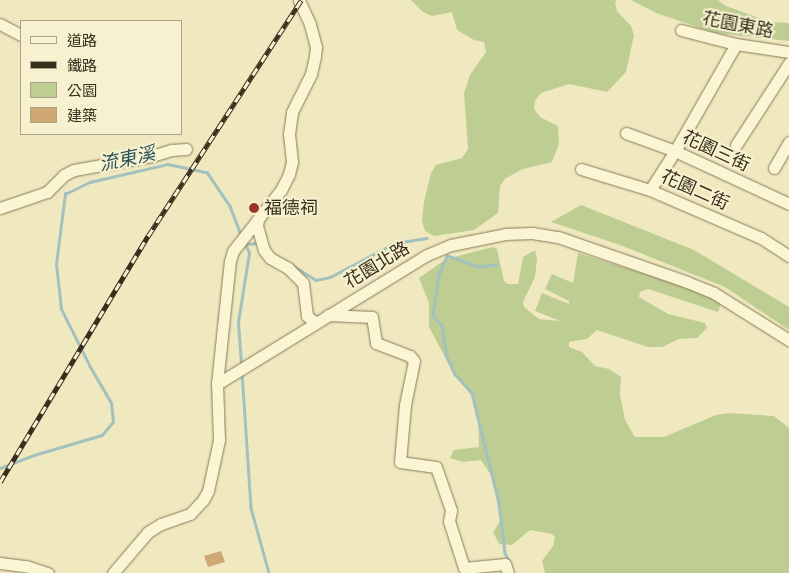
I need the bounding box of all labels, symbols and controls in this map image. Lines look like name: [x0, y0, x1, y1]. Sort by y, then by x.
street label: 花園東路: [701, 8, 775, 42]
legend: [20, 20, 182, 135]
text: 道路: [67, 31, 97, 50]
text: 鐵路: [67, 56, 97, 75]
text: 公園: [67, 81, 97, 100]
text: 建築: [67, 106, 97, 125]
street label: 花園三街: [679, 126, 753, 176]
water label: 流東溪: [97, 142, 157, 176]
street label: 花園二街: [658, 165, 732, 215]
place label: 福德祠: [264, 197, 318, 219]
marker: 福德祠: [248, 202, 260, 214]
street label: 花園北路: [341, 237, 413, 293]

